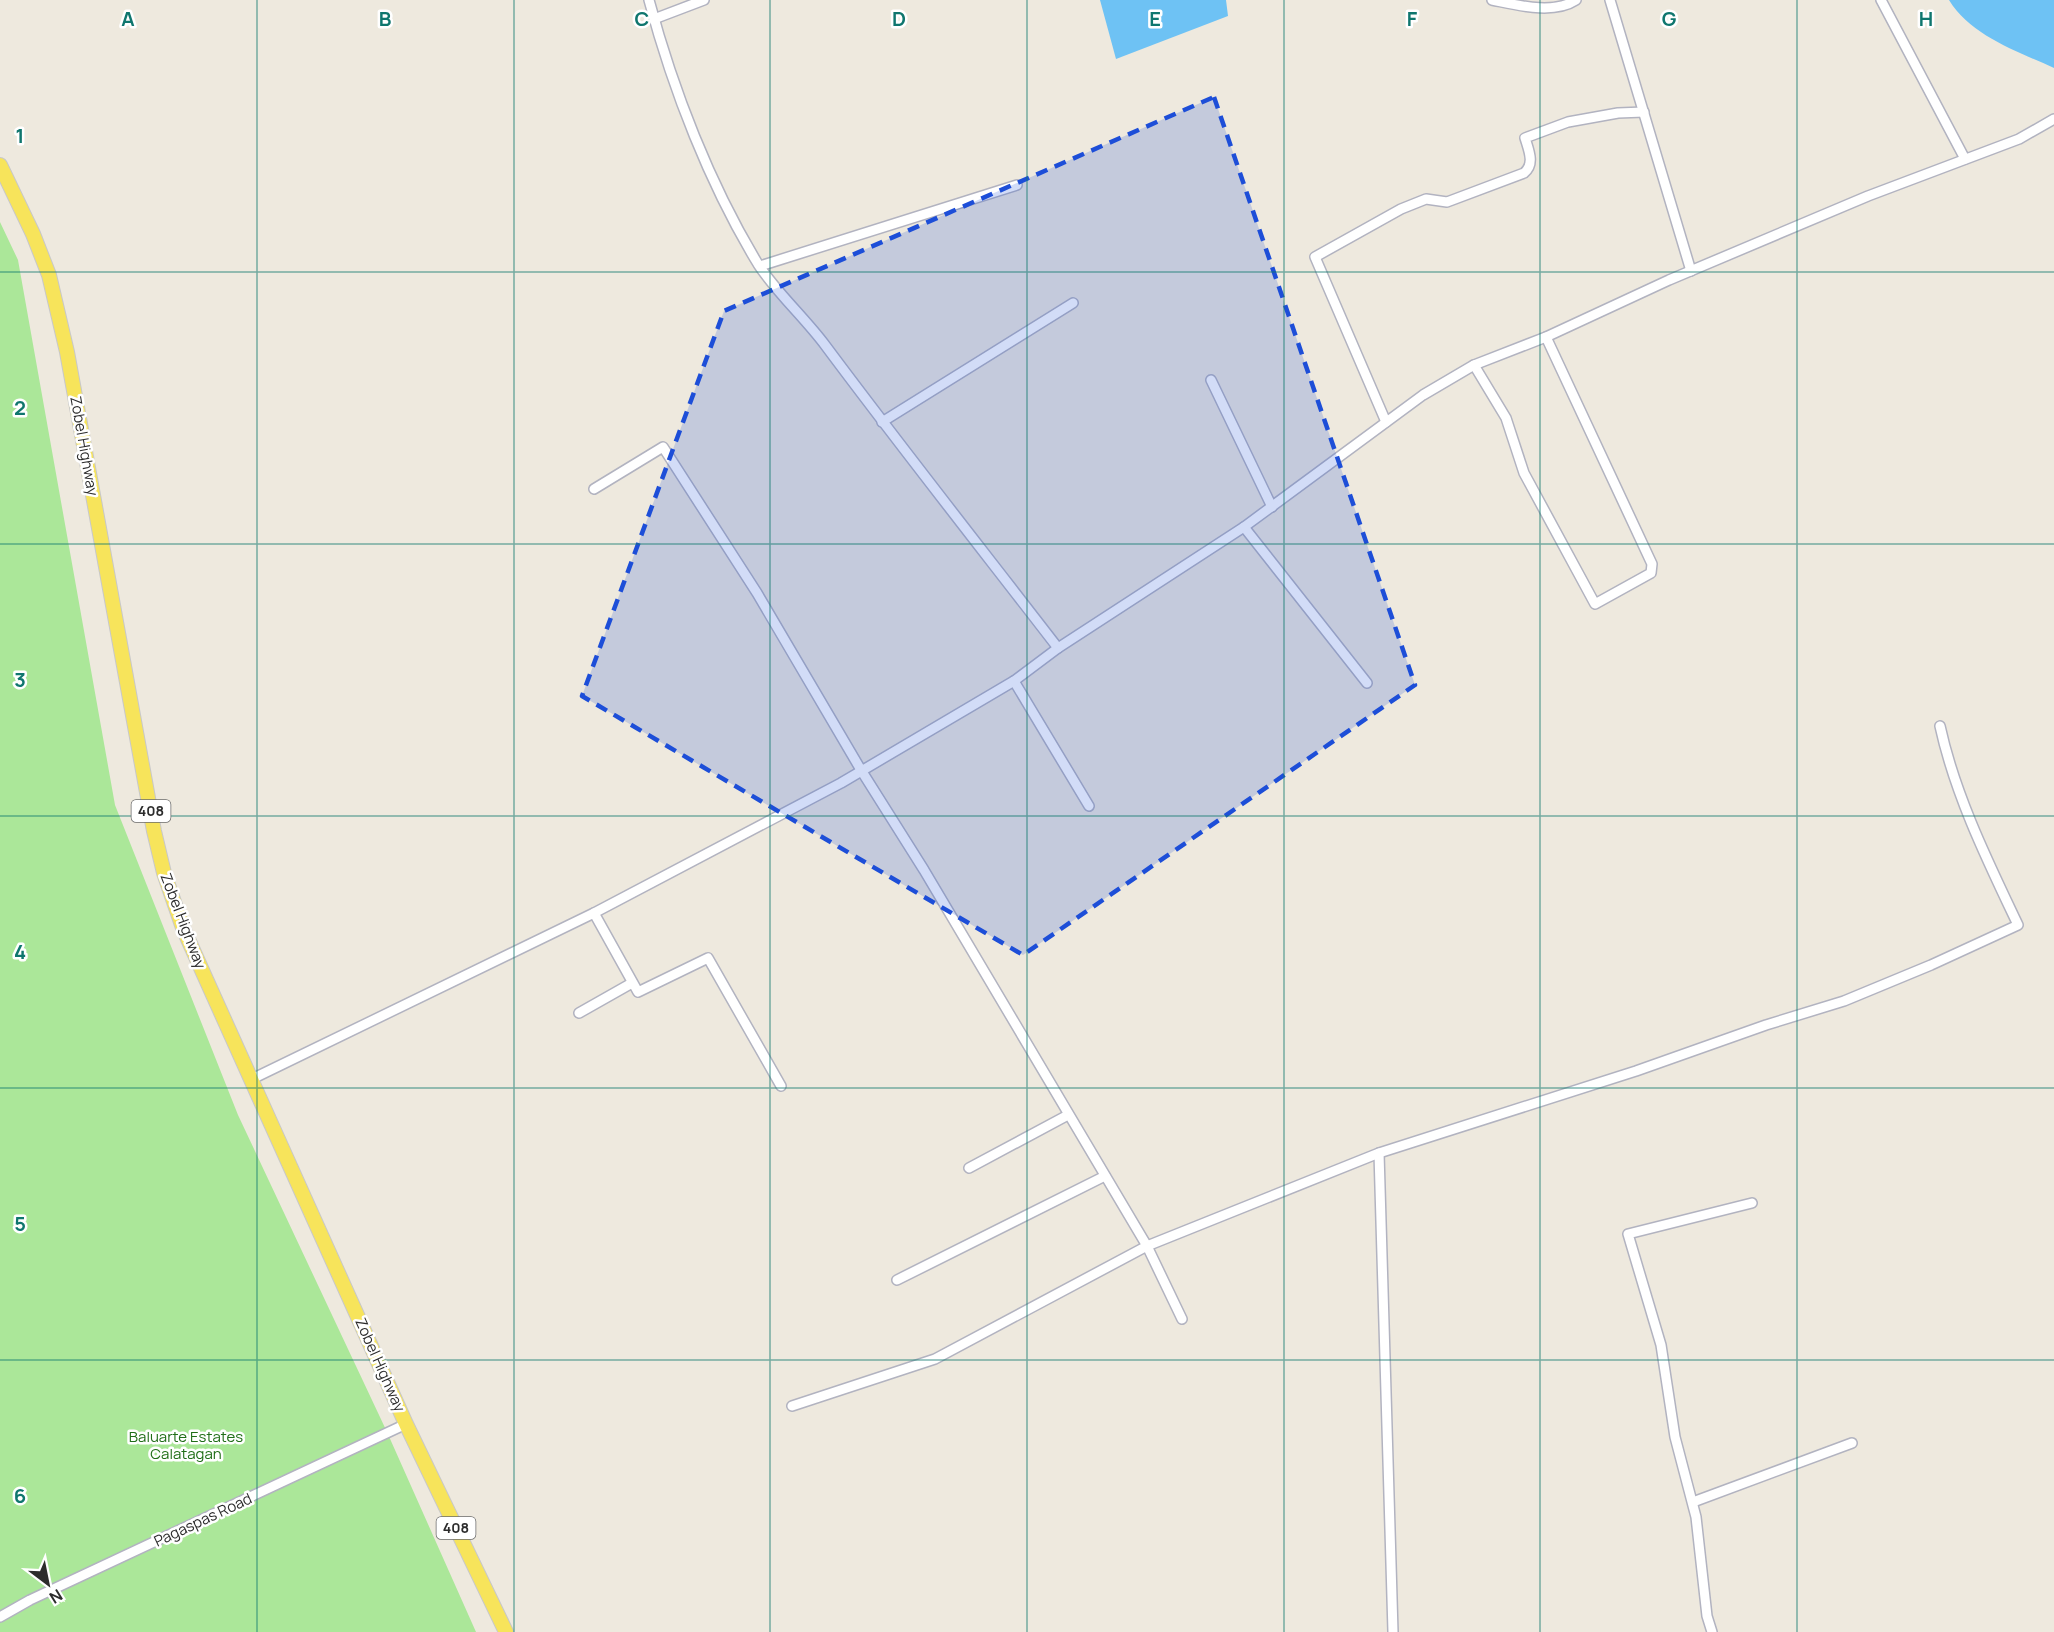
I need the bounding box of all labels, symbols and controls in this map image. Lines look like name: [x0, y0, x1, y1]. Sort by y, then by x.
text: A: [121, 5, 135, 32]
text: B: [379, 5, 392, 32]
text: C: [635, 5, 649, 32]
text: D: [892, 5, 906, 32]
text: E: [1149, 5, 1161, 32]
text: F: [1407, 5, 1418, 32]
text: G: [1662, 5, 1677, 32]
text: H: [1919, 5, 1933, 32]
text: 1: [16, 122, 24, 149]
text: 2: [14, 394, 26, 421]
street label: Zobel Highway: [65, 395, 104, 497]
text: 3: [14, 666, 26, 693]
road number: 408: [132, 800, 170, 822]
street label: Zobel Highway: [156, 870, 211, 972]
text: 4: [14, 938, 26, 965]
text: 5: [14, 1210, 26, 1237]
street label: Zobel Highway: [350, 1315, 411, 1415]
park label: Baluarte Estates Calatagan: [129, 1426, 243, 1464]
text: 6: [14, 1482, 26, 1509]
street label: Pagaspas Road: [150, 1488, 255, 1551]
road number: 408: [436, 1517, 476, 1539]
north arrow: [18, 1554, 78, 1614]
text: N: [45, 1584, 67, 1609]

